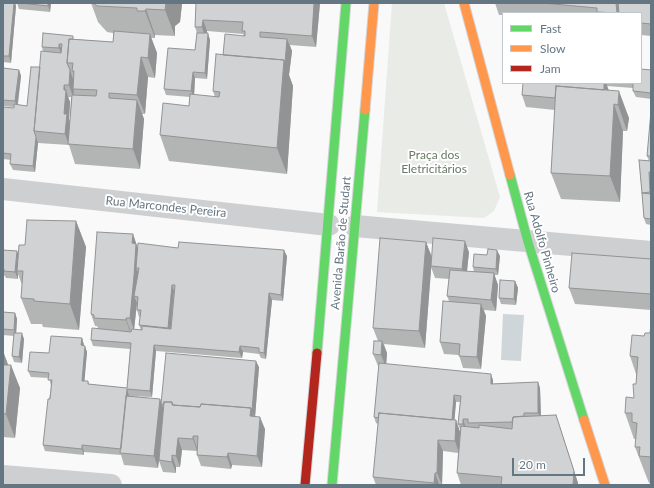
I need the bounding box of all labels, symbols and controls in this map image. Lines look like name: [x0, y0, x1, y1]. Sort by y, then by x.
legend: [502, 12, 642, 84]
text: Fast: [540, 21, 561, 36]
text: Slow: [540, 41, 565, 56]
text: Jam: [540, 61, 561, 76]
park label: Praça dos Eletricitários: [401, 148, 467, 176]
street label: Avenida Barão de Studart: [328, 176, 354, 310]
street label: Rua Adolfo Pinheiro: [521, 190, 563, 294]
street label: Rua Marcondes Pereira: [105, 194, 227, 220]
scale bar: [514, 450, 587, 476]
text: 20 m: [519, 457, 546, 472]

